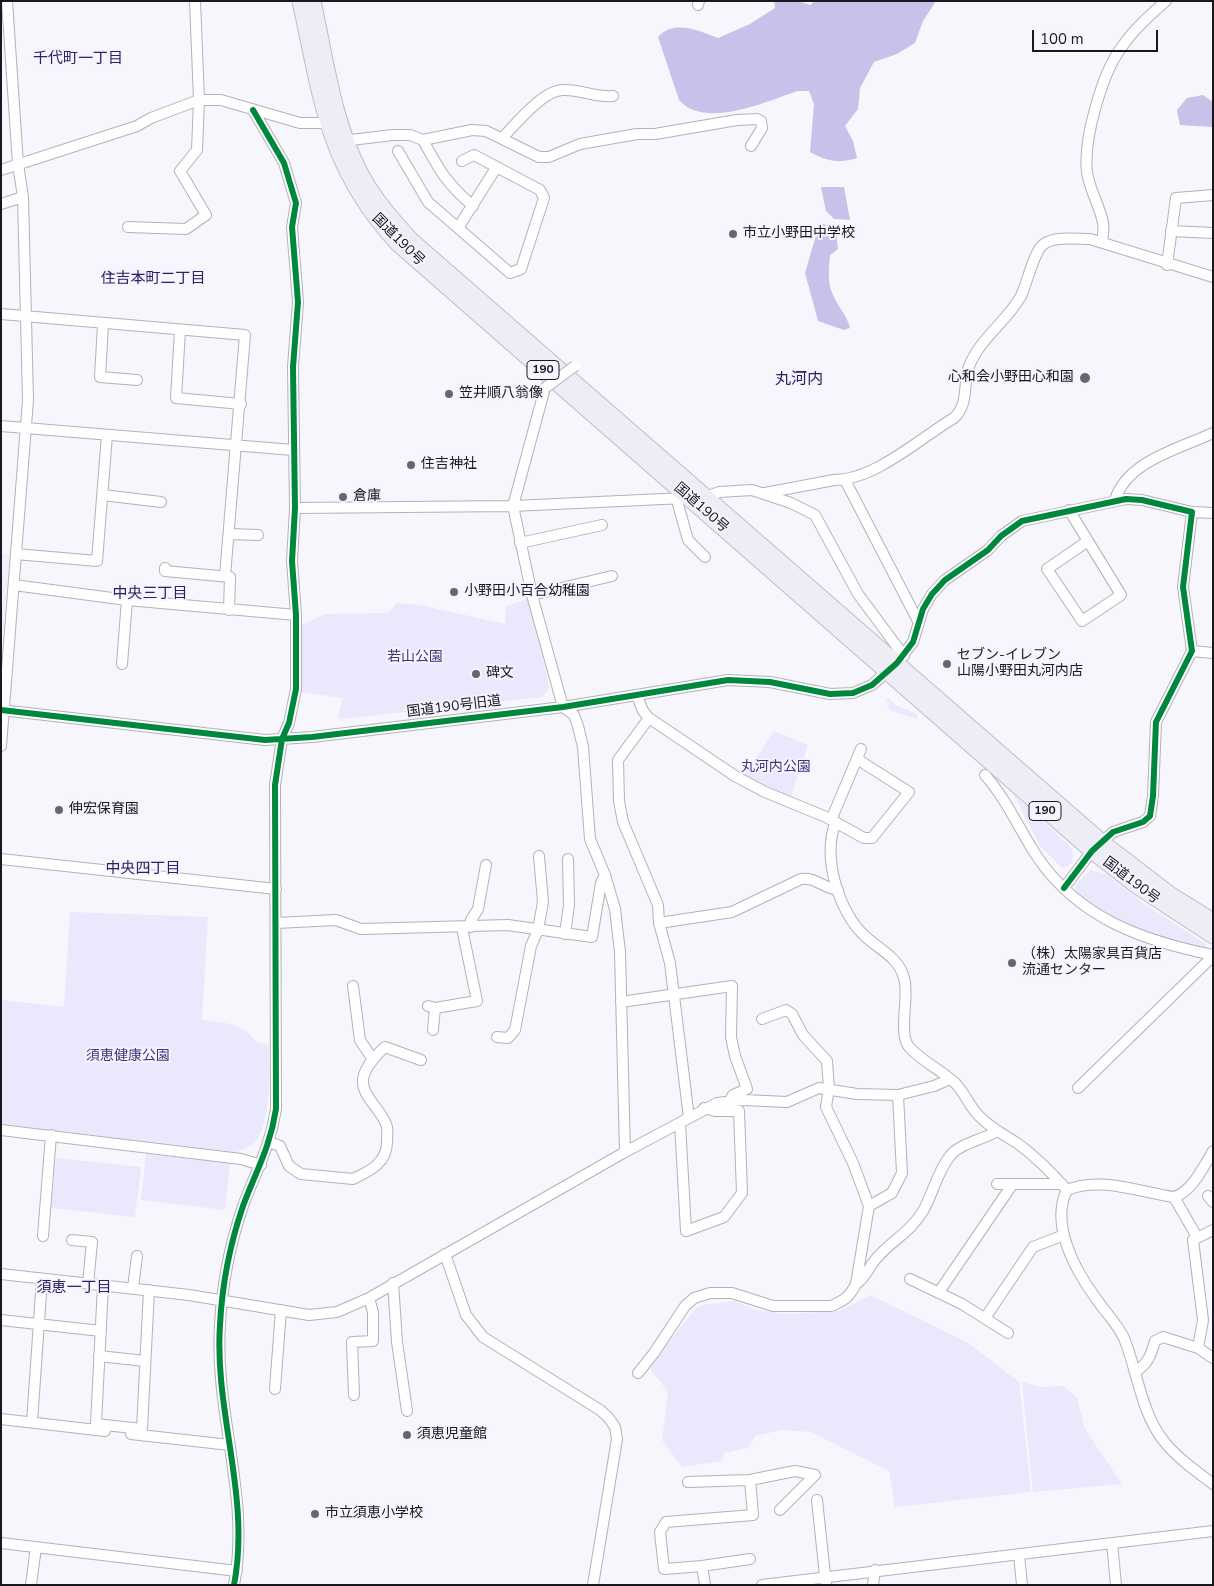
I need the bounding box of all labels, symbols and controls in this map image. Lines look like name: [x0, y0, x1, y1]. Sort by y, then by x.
scale bar: [1034, 20, 1160, 52]
text: 100 m: [1040, 29, 1084, 49]
district label: 千代町一丁目: [33, 50, 123, 68]
street label: 国道190号: [368, 210, 428, 270]
place label: 市立小野田中学校: [743, 226, 855, 242]
marker: 市立小野田中学校: [727, 228, 739, 240]
district label: 住吉本町二丁目: [101, 270, 205, 288]
road number: 190: [527, 360, 559, 380]
district label: 丸河内: [775, 370, 823, 390]
place label: 心和会小野田心和園: [948, 370, 1074, 386]
marker: 心和会小野田心和園: [1078, 371, 1092, 385]
place label: 笠井順八翁像: [459, 386, 543, 402]
marker: 笠井順八翁像: [443, 388, 455, 400]
place label: 住吉神社: [421, 457, 477, 473]
marker: 住吉神社: [405, 459, 417, 471]
street label: 国道190号: [670, 480, 732, 536]
place label: 倉庫: [353, 489, 381, 505]
marker: 倉庫: [337, 491, 349, 503]
place label: 小野田小百合幼稚園: [464, 584, 590, 600]
district label: 中央三丁目: [113, 585, 187, 603]
marker: 小野田小百合幼稚園: [448, 586, 460, 598]
place label: セブン-イレブン 山陽小野田丸河内店: [957, 648, 1083, 680]
park label: 若山公園: [387, 650, 443, 666]
marker: セブン-イレブン 山陽小野田丸河内店: [941, 658, 953, 670]
place label: 碑文: [486, 666, 514, 682]
marker: 碑文: [470, 668, 482, 680]
street label: 国道190号旧道: [406, 693, 502, 721]
park label: 丸河内公園: [741, 760, 811, 776]
road number: 190: [1029, 801, 1061, 820]
place label: 伸宏保育園: [69, 802, 139, 818]
marker: 伸宏保育園: [53, 804, 65, 816]
street label: 国道190号: [1099, 854, 1163, 908]
district label: 中央四丁目: [106, 860, 180, 878]
place label: （株）太陽家具百貨店 流通センター: [1022, 947, 1162, 980]
marker: （株）太陽家具百貨店 流通センター: [1006, 957, 1018, 969]
park label: 須恵健康公園: [86, 1049, 170, 1065]
district label: 須恵一丁目: [37, 1279, 111, 1297]
place label: 須恵児童館: [417, 1427, 487, 1443]
marker: 須恵児童館: [401, 1429, 413, 1441]
place label: 市立須恵小学校: [325, 1506, 423, 1522]
marker: 市立須恵小学校: [309, 1508, 321, 1520]

